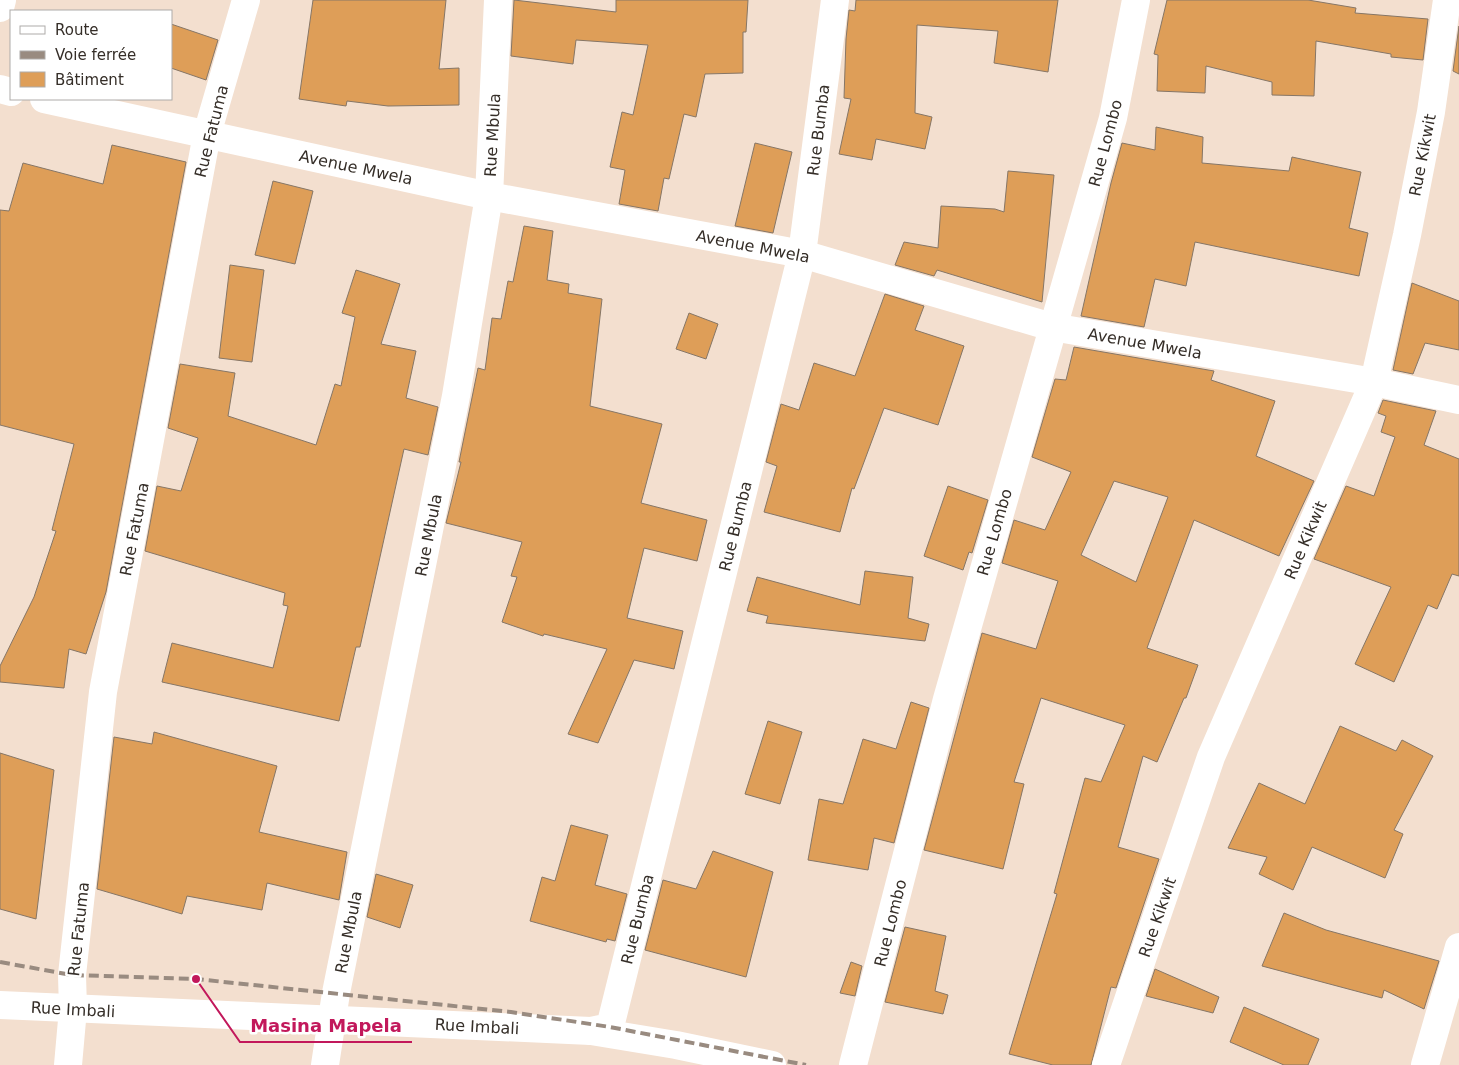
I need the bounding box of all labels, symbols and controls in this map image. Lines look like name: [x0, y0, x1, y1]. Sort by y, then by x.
legend: [10, 10, 172, 100]
text: Route: [55, 21, 99, 39]
text: Voie ferrée: [55, 46, 136, 64]
text: Bâtiment: [55, 71, 124, 89]
street label: Rue Fatuma: [191, 83, 232, 179]
street label: Rue Bumba: [803, 83, 834, 177]
street label: Rue Mbula: [481, 93, 504, 177]
street label: Rue Lombo: [1085, 97, 1126, 189]
street label: Rue Kikwit: [1405, 112, 1440, 198]
street label: Avenue Mwela: [297, 146, 414, 189]
street label: Avenue Mwela: [694, 226, 811, 267]
street label: Avenue Mwela: [1086, 324, 1203, 363]
street label: Rue Bumba: [715, 479, 756, 573]
street label: Rue Fatuma: [116, 481, 153, 577]
street label: Rue Lombo: [973, 487, 1016, 578]
street label: Rue Mbula: [411, 492, 446, 578]
street label: Rue Kikwit: [1280, 498, 1331, 582]
street label: Rue Bumba: [617, 872, 658, 966]
street label: Rue Kikwit: [1135, 875, 1180, 960]
street label: Rue Lombo: [870, 877, 911, 969]
street label: Rue Fatuma: [64, 881, 93, 977]
street label: Rue Mbula: [331, 889, 366, 975]
street label: Rue Imbali: [30, 998, 116, 1021]
callout: Masina Mapela: [240, 1009, 412, 1042]
text: Masina Mapela: [250, 1015, 402, 1036]
street label: Rue Imbali: [434, 1015, 520, 1038]

